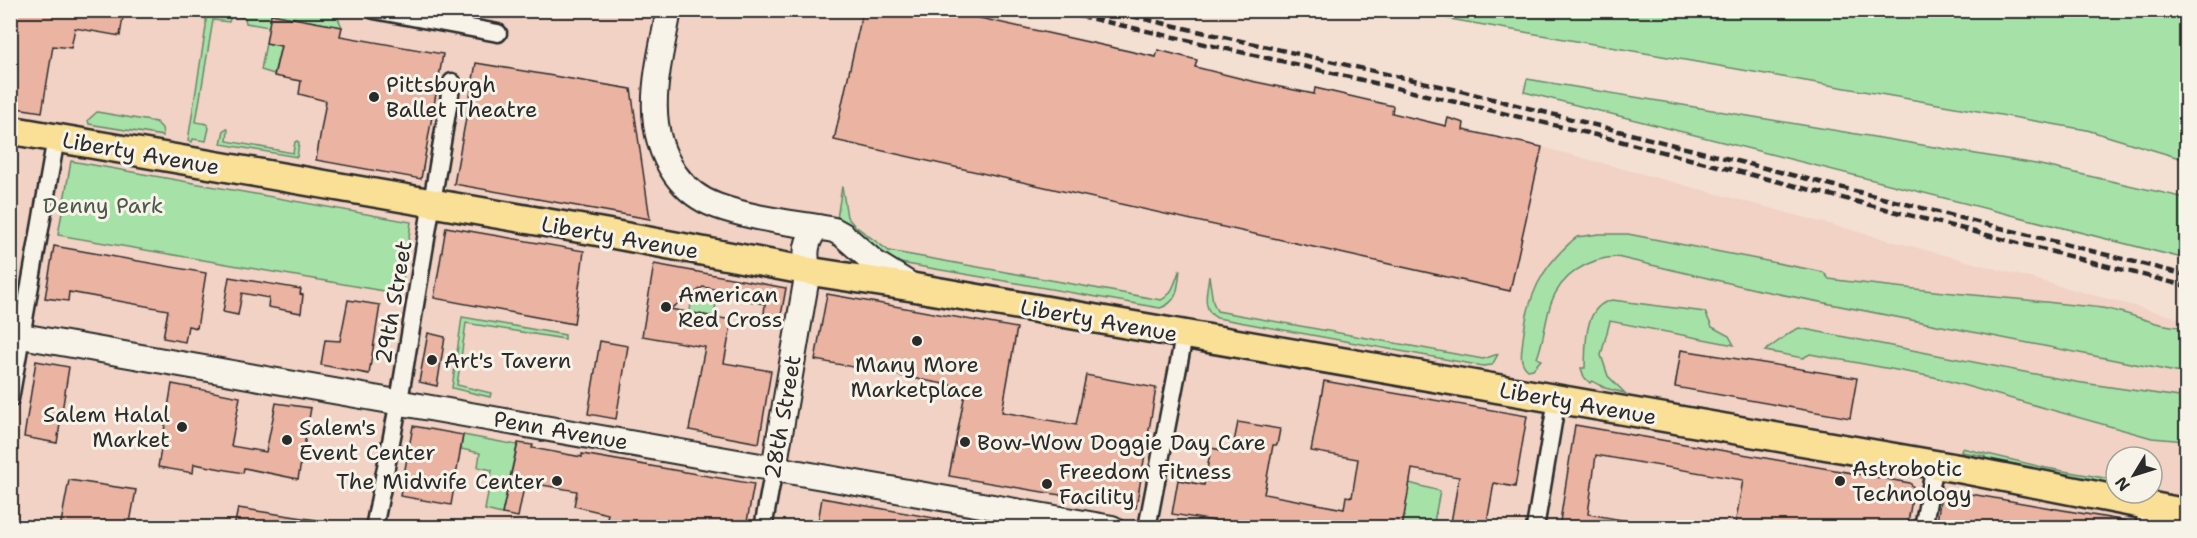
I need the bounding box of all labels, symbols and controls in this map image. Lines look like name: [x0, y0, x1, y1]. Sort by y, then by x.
place label: Pittsburgh Ballet Theatre: [386, 70, 537, 124]
marker: Pittsburgh Ballet Theatre: [367, 90, 381, 104]
street label: Liberty Avenue: [60, 125, 222, 182]
park label: Denny Park: [43, 191, 163, 220]
street label: Liberty Avenue: [539, 209, 701, 266]
street label: 29th Street: [368, 238, 419, 366]
place label: American Red Cross: [678, 280, 783, 334]
street label: Liberty Avenue: [1018, 292, 1180, 349]
marker: American Red Cross: [659, 300, 673, 314]
marker: Many More Marketplace: [910, 334, 924, 348]
place label: Art's Tavern: [444, 346, 571, 375]
place label: Many More Marketplace: [850, 350, 984, 404]
marker: Art's Tavern: [425, 353, 439, 367]
street label: 28th Street: [757, 353, 808, 481]
street label: Liberty Avenue: [1497, 375, 1659, 432]
place label: Salem Halal Market: [43, 400, 170, 454]
street label: Penn Avenue: [491, 404, 630, 457]
place label: Salem's Event Center: [299, 413, 436, 467]
marker: Salem Halal Market: [175, 420, 189, 434]
place label: Bow-Wow Doggie Day Care: [977, 428, 1266, 457]
marker: Salem's Event Center: [280, 433, 294, 447]
marker: Bow-Wow Doggie Day Care: [958, 435, 972, 449]
north arrow: [2104, 445, 2164, 505]
place label: Astrobotic Technology: [1852, 454, 1972, 508]
place label: Freedom Fitness Facility: [1059, 457, 1232, 511]
place label: The Midwife Center: [336, 467, 545, 496]
text: N: [2110, 472, 2135, 495]
marker: The Midwife Center: [550, 474, 564, 488]
marker: Astrobotic Technology: [1833, 474, 1847, 488]
marker: Freedom Fitness Facility: [1040, 477, 1054, 491]

